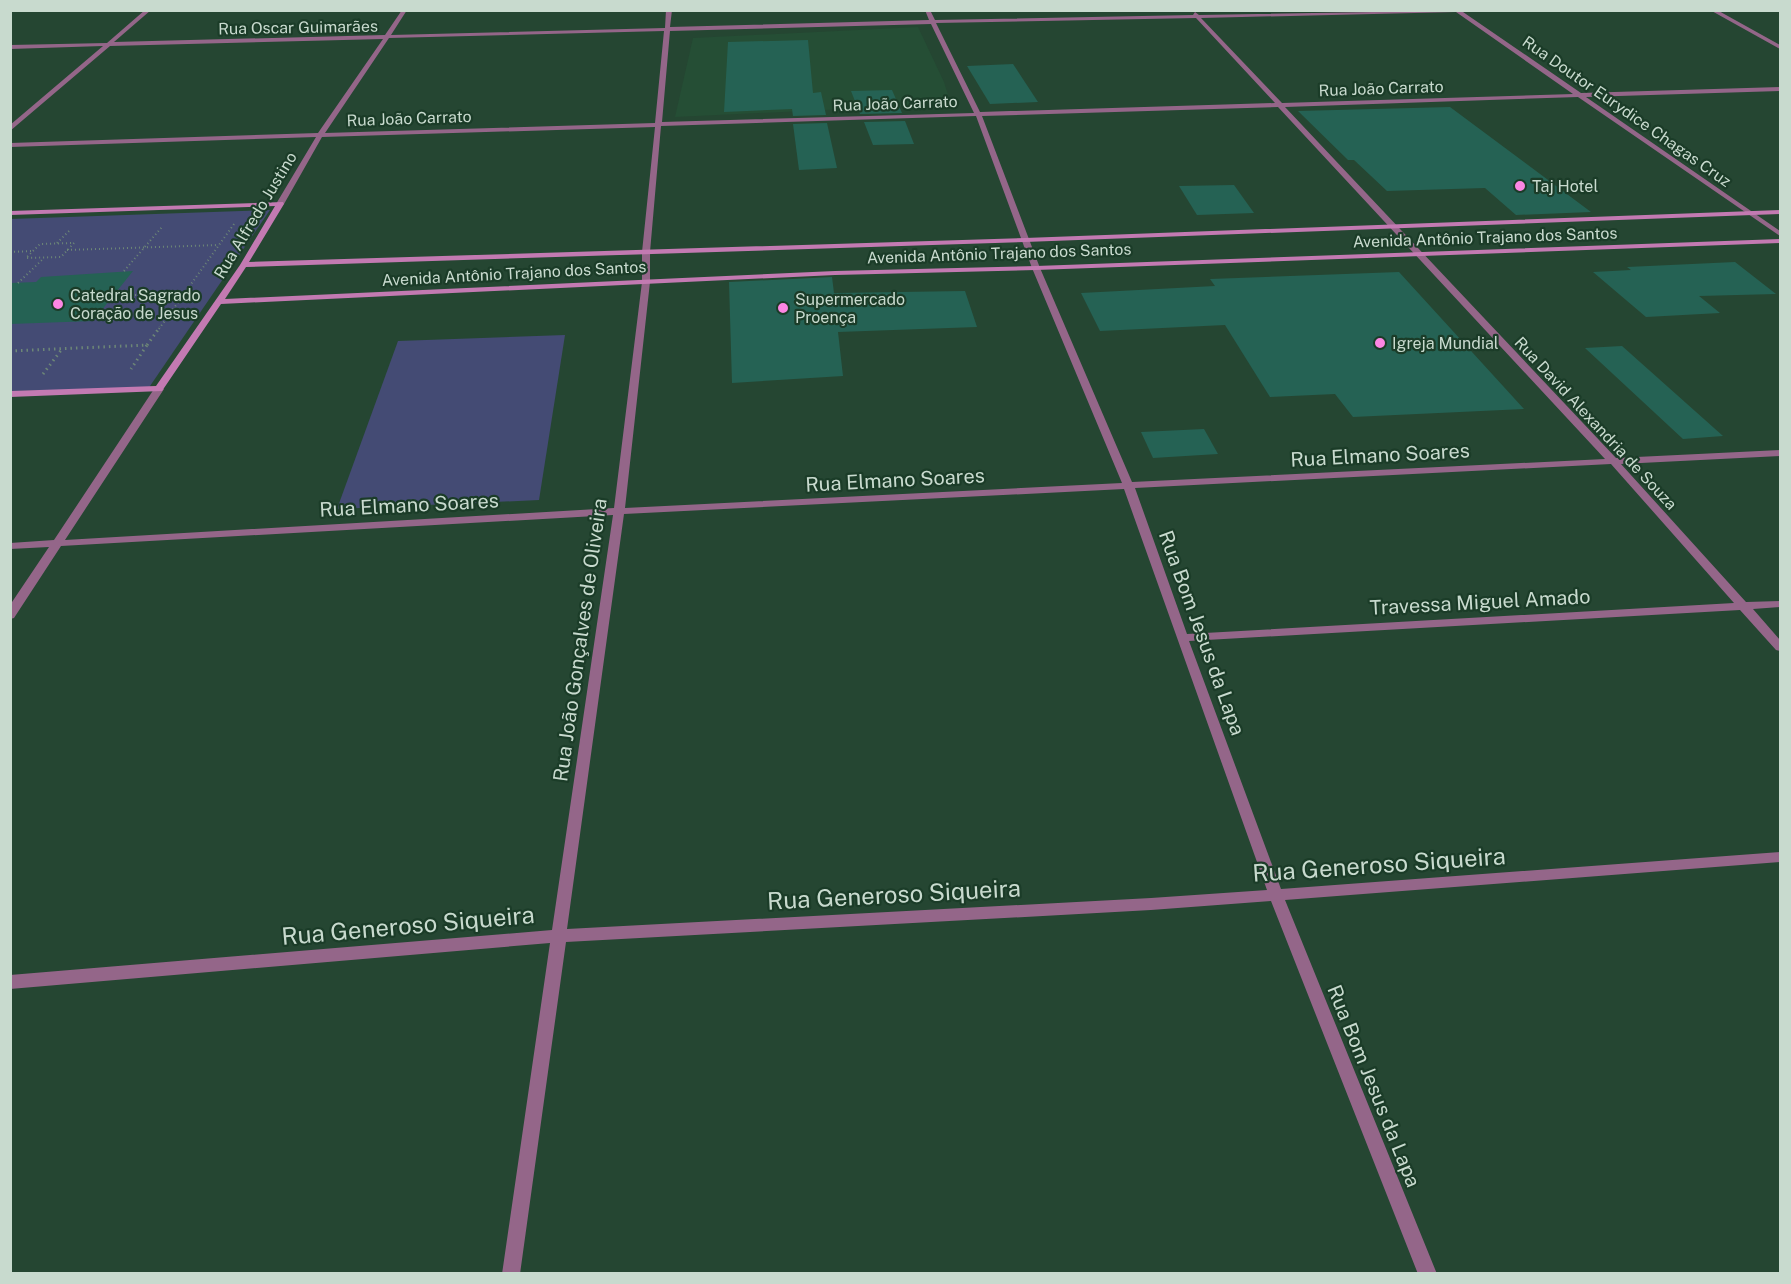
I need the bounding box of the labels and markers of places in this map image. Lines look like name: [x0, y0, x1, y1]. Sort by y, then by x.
place label: Taj Hotel: [1532, 177, 1598, 196]
marker: Taj Hotel: [1513, 179, 1527, 193]
place label: Catedral Sagrado Coração de Jesus: [70, 286, 201, 323]
place label: Supermercado Proença: [795, 290, 905, 327]
marker: Catedral Sagrado Coração de Jesus: [51, 297, 65, 311]
marker: Supermercado Proença: [776, 301, 790, 315]
place label: Igreja Mundial: [1392, 334, 1499, 353]
marker: Igreja Mundial: [1373, 336, 1387, 350]

